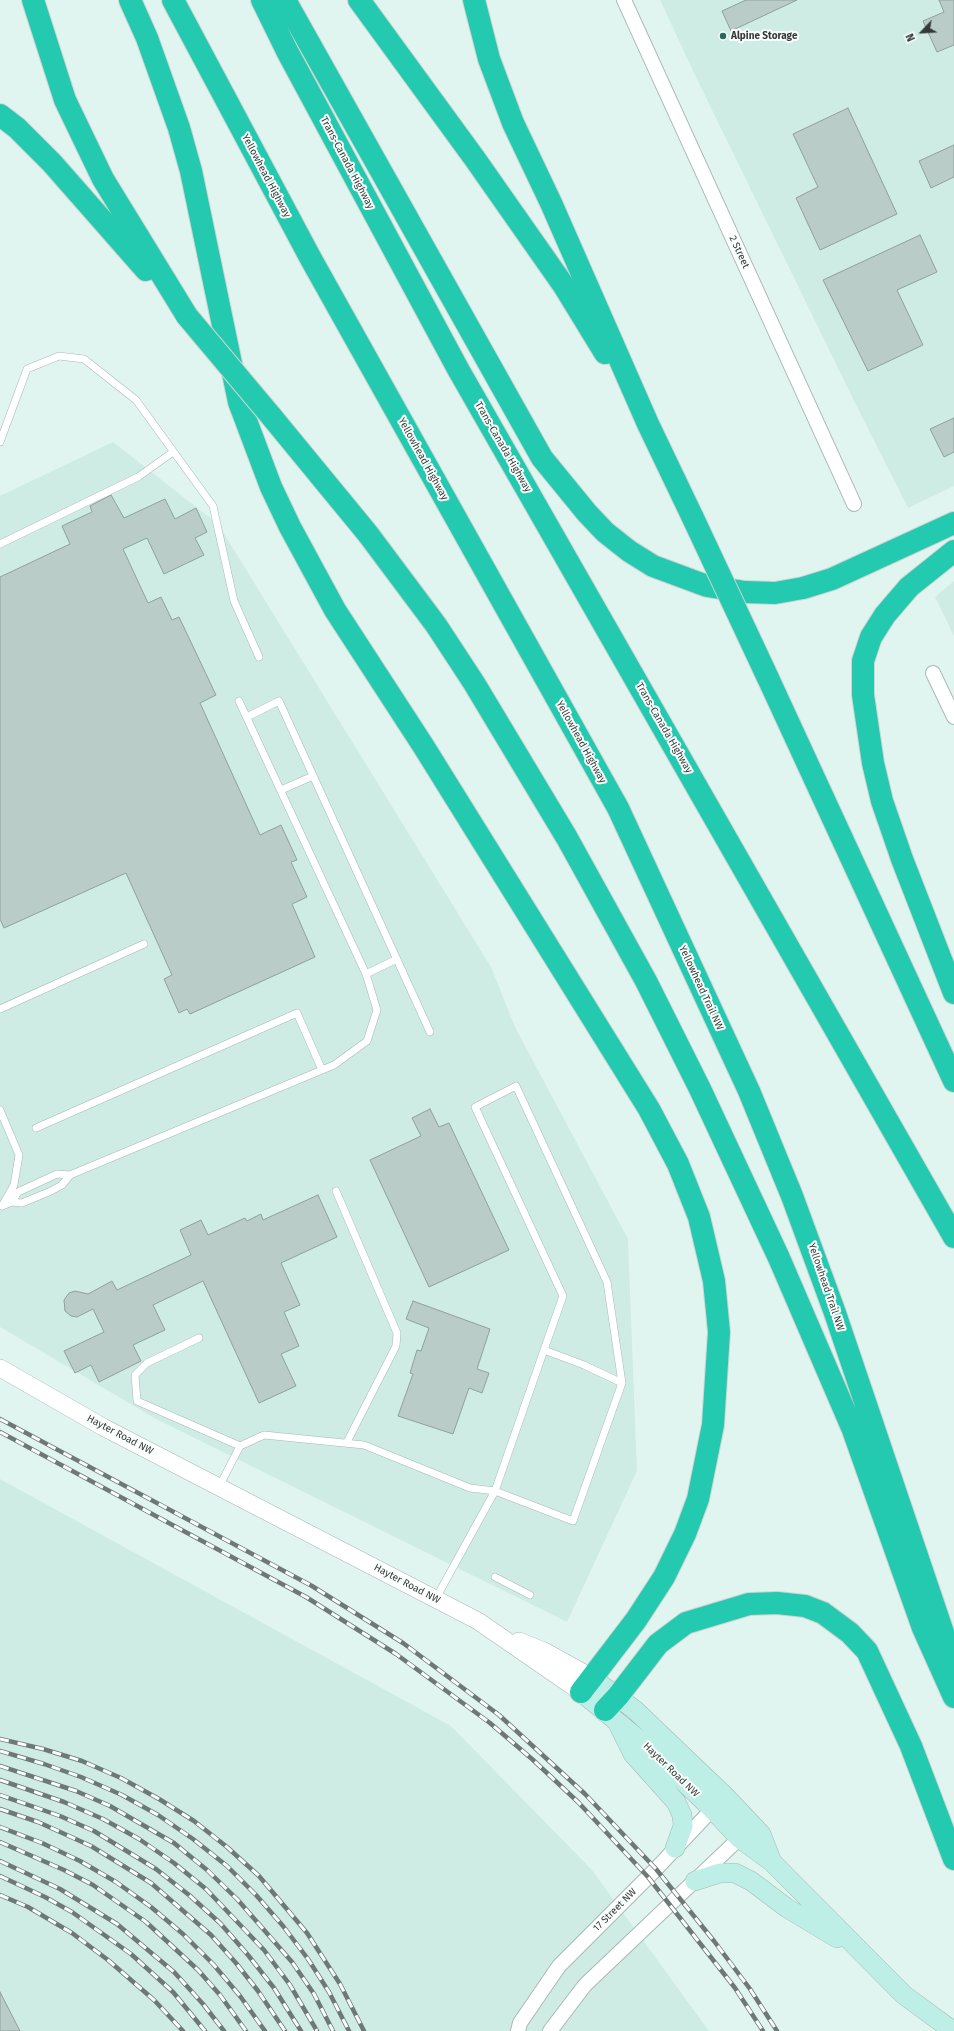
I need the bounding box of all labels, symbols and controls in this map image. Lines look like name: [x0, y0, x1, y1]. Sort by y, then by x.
north arrow: [902, 12, 942, 52]
place label: Alpine Storage: [731, 30, 797, 42]
marker: Alpine Storage: [718, 31, 728, 41]
text: N: [903, 31, 918, 43]
street label: Trans-Canada Highway: [318, 115, 376, 211]
street label: Yellowhead Highway: [239, 132, 293, 220]
street label: 2 Street: [726, 234, 752, 270]
street label: Trans-Canada Highway: [472, 400, 534, 494]
street label: Yellowhead Highway: [395, 416, 451, 502]
street label: Trans-Canada Highway: [633, 681, 695, 775]
street label: Yellowhead Highway: [553, 699, 609, 785]
street label: Yellowhead Trail NW: [676, 944, 726, 1032]
street label: Yellowhead Trail NW: [805, 1242, 847, 1332]
street label: Hayter Road NW: [85, 1413, 155, 1457]
street label: Hayter Road NW: [372, 1562, 442, 1606]
street label: Hayter Road NW: [640, 1740, 702, 1800]
street label: 17 Street NW: [591, 1886, 639, 1934]

